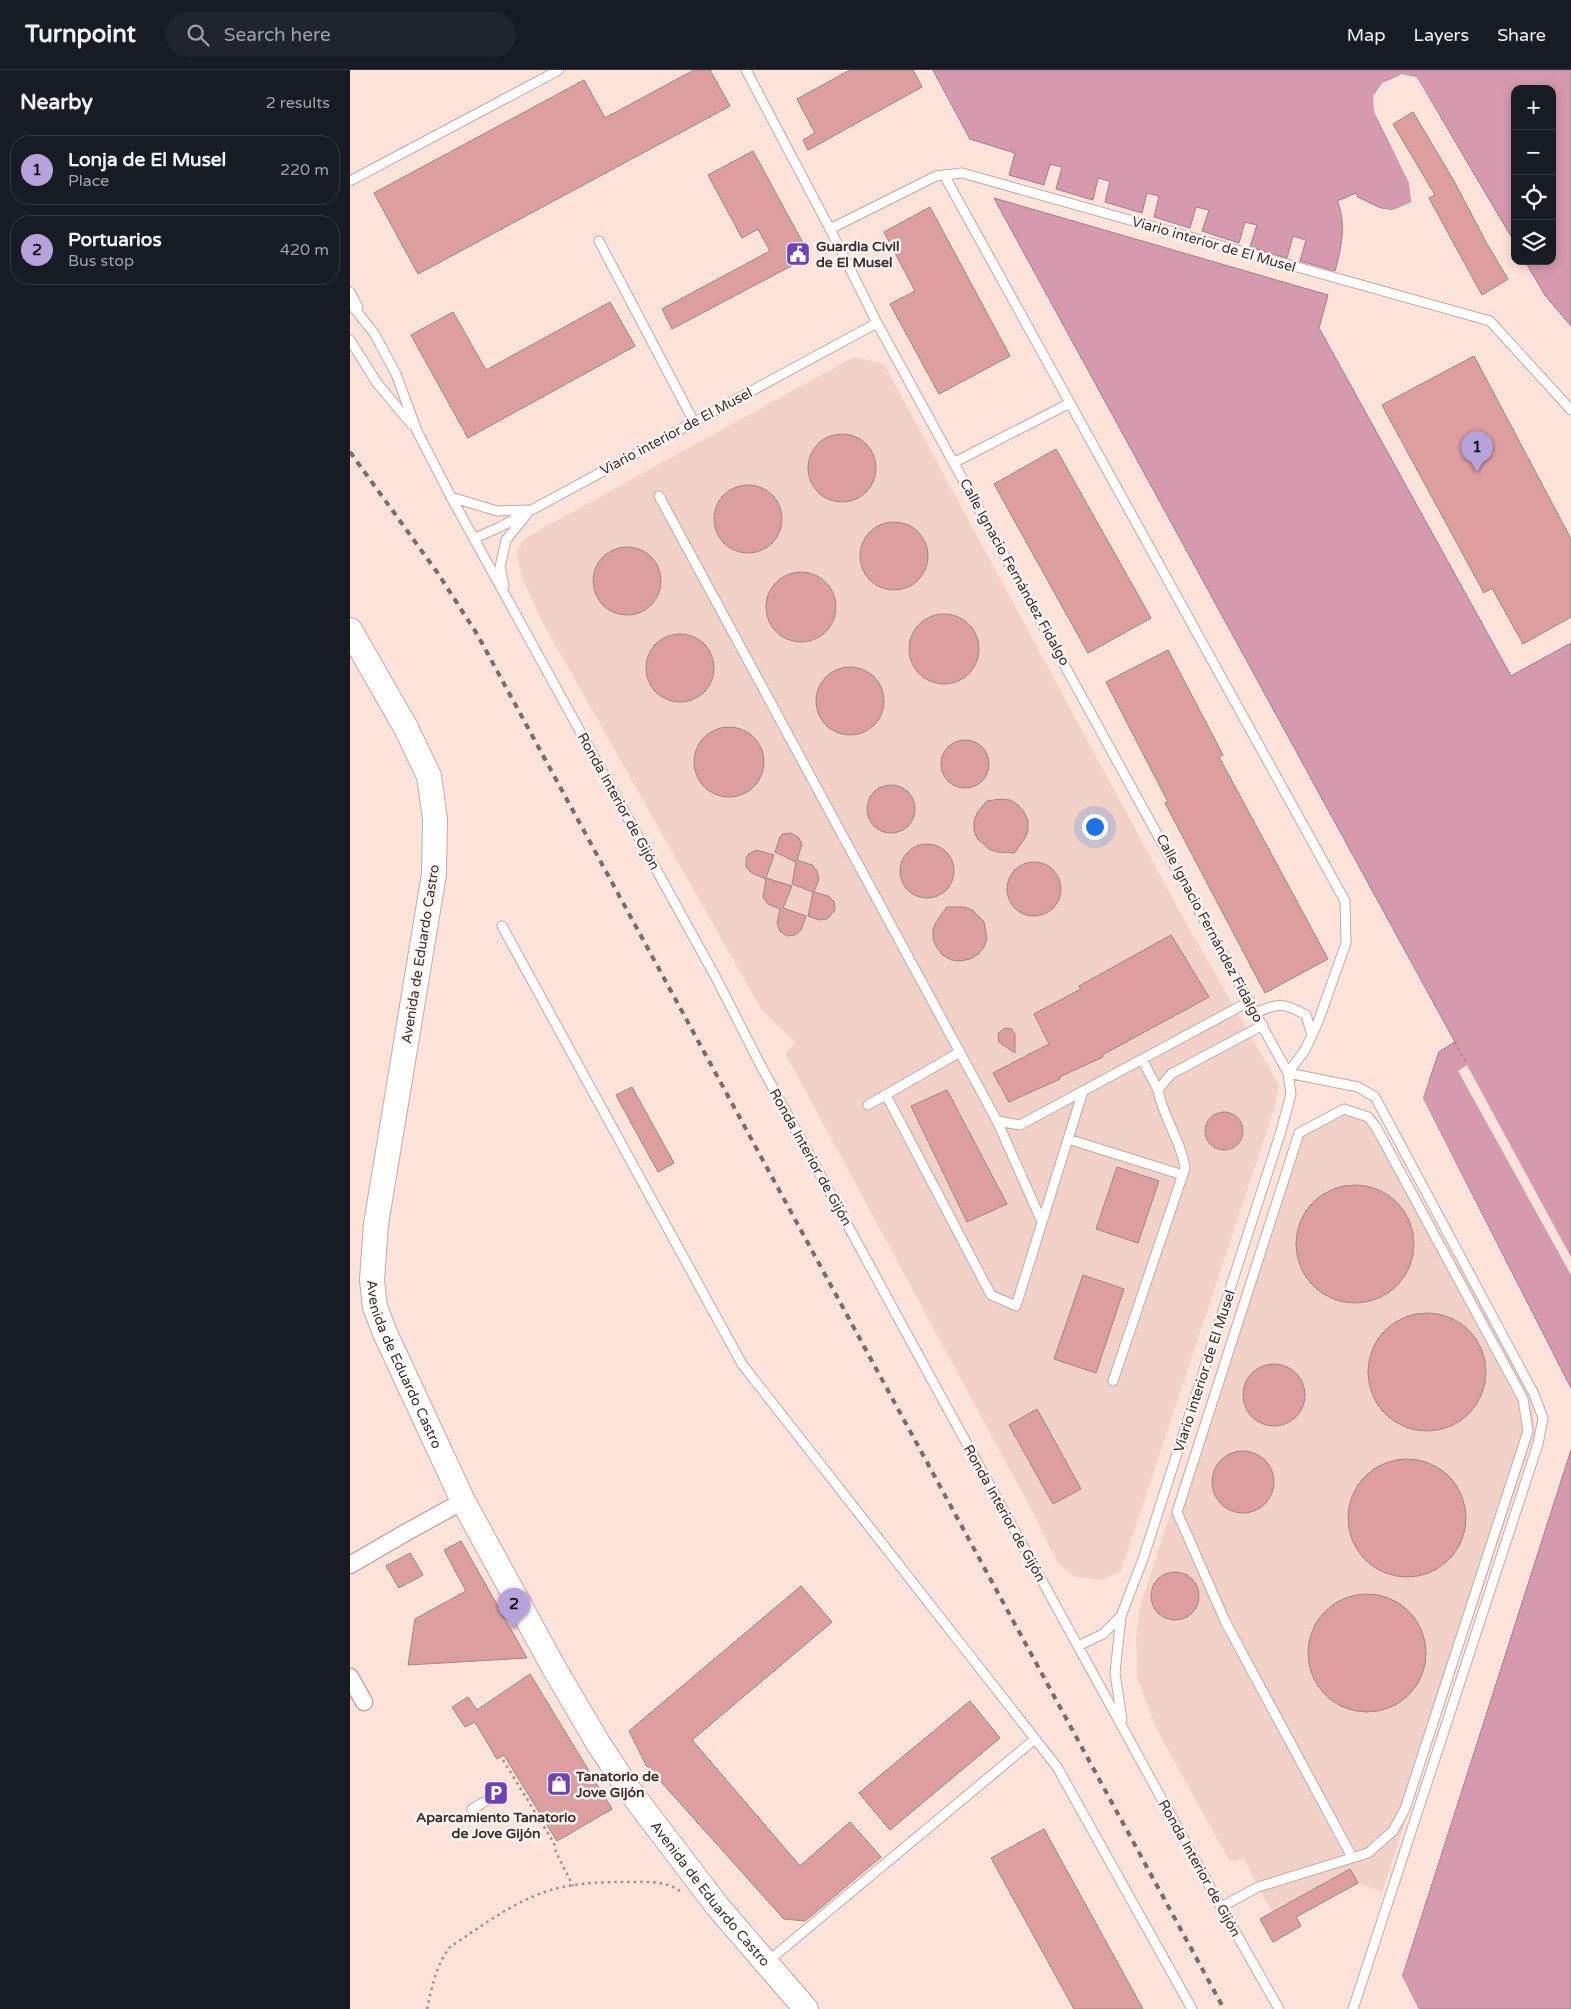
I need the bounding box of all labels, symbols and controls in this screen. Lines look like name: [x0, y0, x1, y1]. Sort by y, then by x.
search box: [166, 12, 516, 57]
text: Turnpoint: [25, 20, 136, 49]
icon: search: [184, 21, 212, 49]
text: Search here: [224, 24, 331, 46]
text: Map: [1347, 24, 1386, 46]
text: Layers: [1414, 24, 1469, 46]
text: Share: [1497, 24, 1546, 46]
map controls: [1511, 85, 1556, 265]
button: +: [1511, 85, 1556, 130]
text: Nearby: [20, 90, 93, 115]
text: 2 results: [266, 93, 330, 113]
button: −: [1511, 130, 1556, 175]
text: Lonja de El Musel: [68, 149, 226, 171]
text: 1: [32, 160, 42, 180]
text: 220 m: [280, 160, 329, 180]
text: Place: [68, 171, 109, 191]
button: locate: [1511, 175, 1556, 220]
street label: Viario interior de El Musel: [1130, 213, 1298, 276]
button: layers: [1511, 220, 1556, 265]
text: Portuarios: [68, 229, 162, 251]
place label: Guardia Civil de El Musel: [816, 238, 900, 271]
text: 2: [32, 240, 42, 260]
text: 420 m: [280, 240, 329, 260]
public building icon: Guardia Civil de El Musel: [785, 241, 811, 267]
text: Bus stop: [68, 251, 134, 271]
street label: Viario interior de El Musel: [597, 384, 755, 479]
pin: 1: [1461, 431, 1493, 472]
street label: Calle Ignacio Fernández Fidalgo: [956, 476, 1073, 669]
street label: Ronda Interior de Gijón: [574, 730, 663, 873]
your location: [1082, 814, 1108, 840]
street label: Calle Ignacio Fernández Fidalgo: [1152, 831, 1267, 1025]
street label: Avenida de Eduardo Castro: [398, 863, 443, 1045]
street label: Ronda Interior de Gijón: [766, 1086, 855, 1229]
street label: Avenida de Eduardo Castro: [363, 1279, 445, 1451]
street label: Viario interior de El Musel: [1170, 1288, 1239, 1455]
street label: Ronda Interior de Gijón: [960, 1442, 1049, 1585]
pin: 2: [498, 1588, 530, 1629]
place label: Tanatorio de Jove Gijón: [575, 1768, 659, 1801]
shop icon: Tanatorio de Jove Gijón: [546, 1771, 572, 1797]
parking icon: Aparcamiento Tanatorio de Jove Gijón: [483, 1780, 509, 1806]
street label: Ronda Interior de Gijón: [1155, 1797, 1244, 1940]
place label: Aparcamiento Tanatorio de Jove Gijón: [416, 1809, 577, 1842]
street label: Avenida de Eduardo Castro: [647, 1818, 773, 1970]

